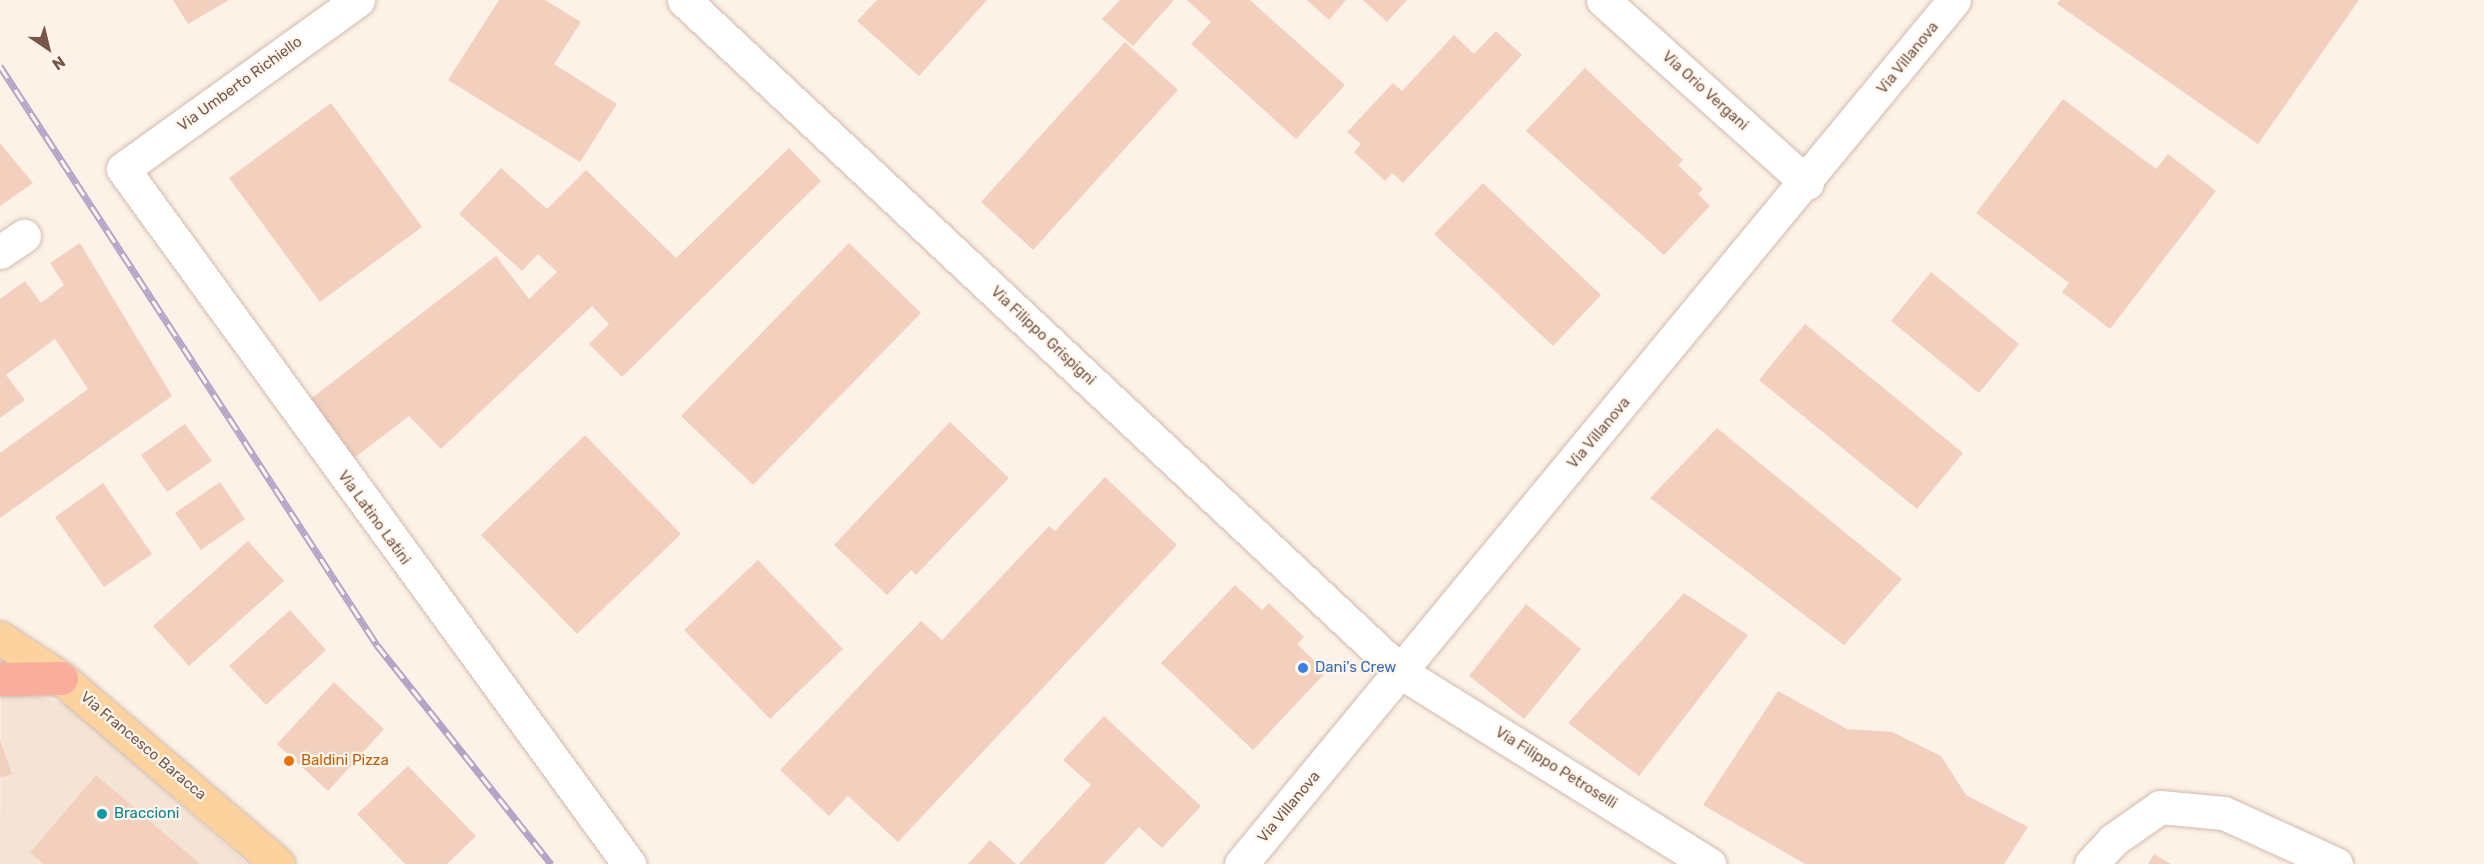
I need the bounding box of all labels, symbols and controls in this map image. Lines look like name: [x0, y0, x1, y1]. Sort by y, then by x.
north arrow: [18, 18, 78, 78]
street label: Via Villanova: [1873, 18, 1943, 98]
street label: Via Umberto Richiello: [174, 33, 306, 135]
street label: Via Orio Vergani: [1658, 47, 1752, 135]
text: N: [48, 52, 69, 74]
street label: Via Filippo Grispigni: [987, 283, 1099, 389]
street label: Via Villanova: [1564, 393, 1634, 473]
street label: Via Latino Latini: [334, 468, 414, 568]
place label: Dani's Crew: [1315, 659, 1396, 677]
marker: Dani's Crew: [1296, 661, 1310, 675]
street label: Via Francesco Baracca: [76, 688, 210, 804]
street label: Via Filippo Petroselli: [1492, 723, 1620, 813]
place label: Baldini Pizza: [301, 752, 389, 770]
marker: Baldini Pizza: [282, 754, 296, 768]
street label: Via Villanova: [1254, 767, 1324, 847]
place label: Braccioni: [114, 805, 179, 823]
marker: Braccioni: [95, 807, 109, 821]

